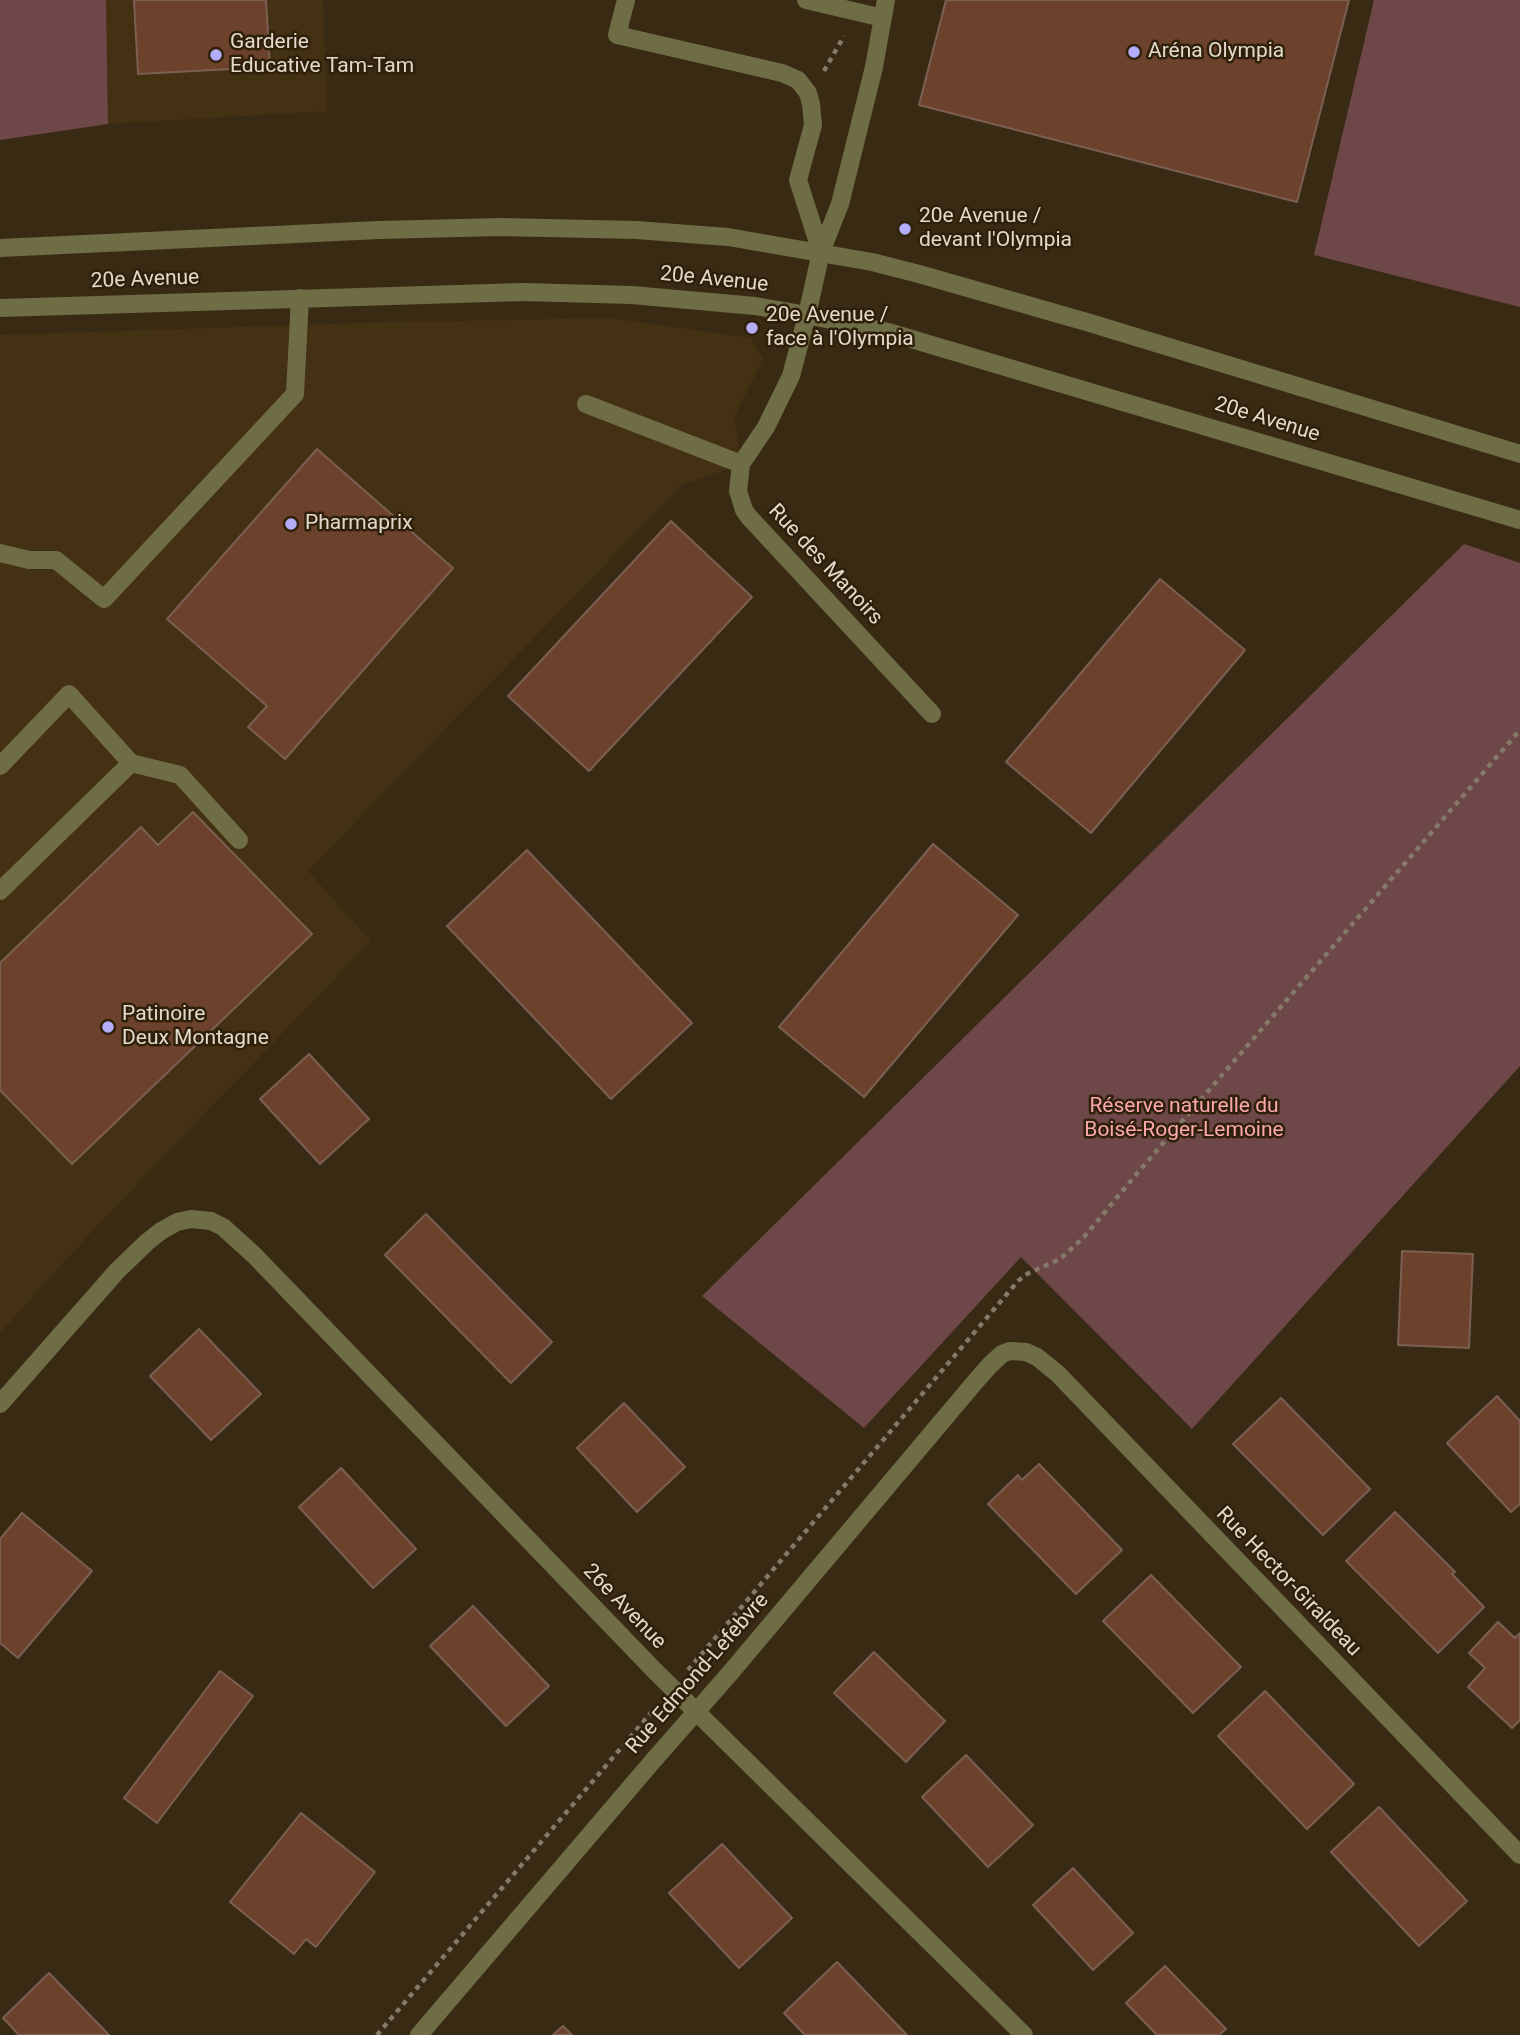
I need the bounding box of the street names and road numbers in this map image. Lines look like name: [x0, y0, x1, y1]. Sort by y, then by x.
street label: 20e Avenue: [659, 262, 769, 298]
street label: 20e Avenue: [90, 266, 200, 294]
street label: 20e Avenue: [1211, 392, 1323, 448]
street label: Rue des Manoirs: [762, 499, 888, 631]
street label: Rue Hector-Giraldeau: [1210, 1502, 1366, 1662]
street label: 26e Avenue: [577, 1559, 671, 1655]
street label: Rue Edmond-Lefebvre: [621, 1589, 775, 1759]

